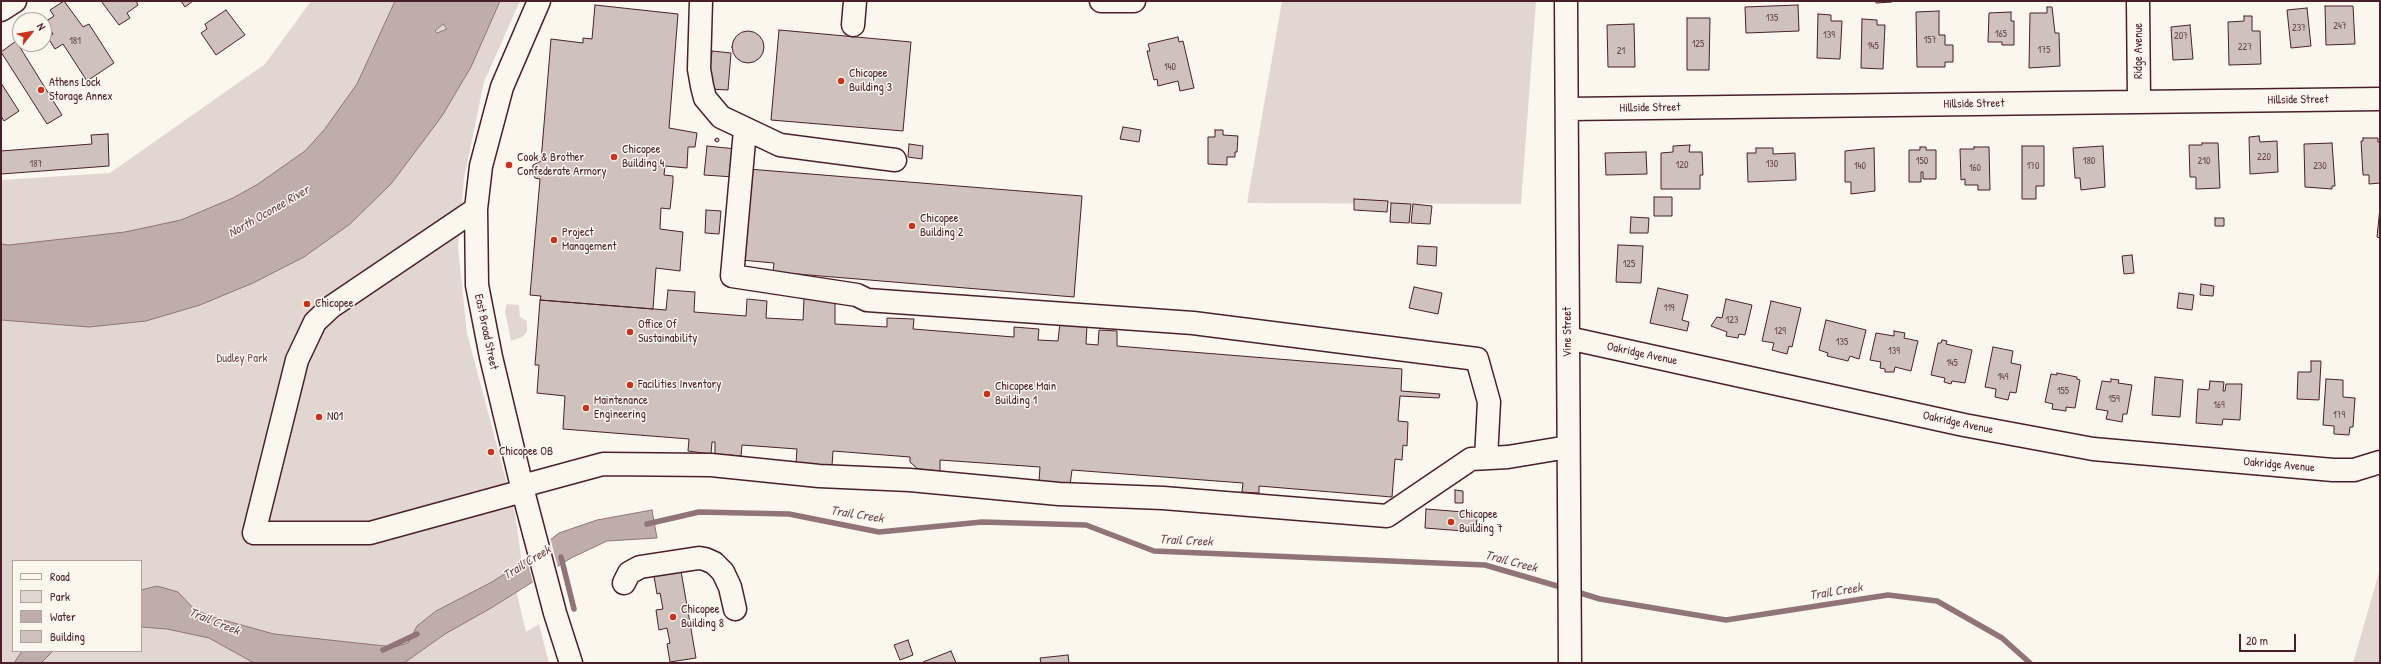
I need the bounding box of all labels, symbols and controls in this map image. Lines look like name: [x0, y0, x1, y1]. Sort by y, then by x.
north arrow: [12, 12, 52, 52]
house number: 135: [1766, 12, 1778, 24]
text: N: [34, 20, 49, 32]
house number: 247: [2333, 20, 2347, 32]
house number: 237: [2292, 22, 2306, 34]
street label: Ridge Avenue: [2132, 23, 2146, 79]
house number: 165: [1995, 28, 2007, 40]
house number: 139: [1823, 29, 1835, 41]
house number: 207: [2174, 30, 2188, 42]
house number: 157: [1924, 34, 1936, 46]
house number: 181: [69, 35, 81, 47]
house number: 125: [1692, 38, 1704, 50]
house number: 145: [1867, 40, 1879, 52]
house number: 227: [2238, 41, 2252, 53]
house number: 175: [2038, 44, 2050, 56]
house number: 21: [1617, 45, 1625, 57]
house number: 140: [1164, 61, 1176, 73]
place label: Chicopee Building 3: [849, 67, 892, 95]
place label: Athens Lock Storage Annex: [49, 76, 113, 104]
marker: Chicopee Building 3: [836, 76, 846, 86]
marker: Athens Lock Storage Annex: [36, 85, 46, 95]
street label: Hillside Street: [2267, 92, 2329, 108]
street label: Hillside Street: [1943, 96, 2005, 112]
street label: Hillside Street: [1619, 100, 1681, 116]
place label: Chicopee Building 4: [622, 143, 664, 171]
place label: Cook & Brother Confederate Armory: [517, 151, 607, 179]
house number: 220: [2257, 151, 2271, 163]
marker: Chicopee Building 4: [609, 152, 619, 162]
house number: 150: [1916, 155, 1928, 167]
house number: 180: [2083, 155, 2095, 167]
house number: 210: [2198, 155, 2210, 167]
house number: 187: [30, 158, 42, 170]
house number: 130: [1766, 158, 1778, 170]
house number: 120: [1676, 159, 1688, 171]
marker: Cook & Brother Confederate Armory: [504, 160, 514, 170]
house number: 140: [1854, 160, 1866, 172]
house number: 170: [2026, 160, 2040, 172]
house number: 230: [2313, 160, 2327, 172]
house number: 160: [1969, 162, 1981, 174]
water label: North Oconee River: [226, 182, 312, 242]
place label: Chicopee Building 2: [920, 212, 963, 240]
marker: Chicopee Building 2: [907, 221, 917, 231]
place label: Project Management: [562, 226, 617, 254]
marker: Project Management: [549, 235, 559, 245]
house number: 125: [1623, 258, 1635, 270]
street label: East Broad Street: [471, 293, 501, 371]
place label: Chicopee: [315, 297, 353, 311]
marker: Chicopee: [302, 299, 312, 309]
house number: 119: [1664, 302, 1674, 314]
street label: Vine Street: [1561, 307, 1575, 357]
house number: 123: [1726, 314, 1738, 326]
place label: Office Of Sustainability: [638, 318, 697, 346]
house number: 129: [1774, 325, 1786, 337]
marker: Office Of Sustainability: [625, 327, 635, 337]
house number: 135: [1836, 336, 1848, 348]
street label: Oakridge Avenue: [1605, 340, 1679, 368]
house number: 139: [1888, 345, 1900, 357]
park label: Dudley Park: [216, 352, 268, 366]
house number: 145: [1946, 357, 1958, 369]
house number: 149: [1997, 371, 2009, 383]
place label: Facilities Inventory: [638, 378, 721, 392]
marker: Facilities Inventory: [625, 380, 635, 390]
place label: Chicopee Main Building 1: [995, 380, 1056, 408]
house number: 155: [2057, 385, 2069, 397]
marker: Chicopee Main Building 1: [982, 389, 992, 399]
house number: 159: [2108, 393, 2120, 405]
place label: Maintenance Engineering: [594, 394, 648, 422]
house number: 169: [2213, 399, 2225, 411]
marker: Maintenance Engineering: [581, 403, 591, 413]
street label: Oakridge Avenue: [1921, 409, 1995, 437]
house number: 179: [2333, 409, 2345, 421]
place label: N01: [327, 410, 343, 424]
marker: N01: [314, 412, 324, 422]
place label: Chicopee OB: [499, 445, 553, 459]
marker: Chicopee OB: [486, 447, 496, 457]
street label: Oakridge Avenue: [2243, 455, 2315, 475]
water label: Trail Creek: [829, 503, 885, 527]
place label: Chicopee Building 7: [1459, 508, 1503, 536]
marker: Chicopee Building 7: [1446, 517, 1456, 527]
water label: Trail Creek: [1159, 532, 1213, 550]
water label: Trail Creek: [500, 542, 554, 584]
water label: Trail Creek: [1483, 548, 1539, 576]
legend: [12, 560, 142, 652]
text: Road: [50, 568, 70, 585]
water label: Trail Creek: [1808, 580, 1864, 604]
text: Park: [50, 588, 70, 605]
place label: Chicopee Building 8: [681, 603, 724, 631]
water label: Trail Creek: [186, 605, 242, 639]
text: Water: [50, 608, 76, 625]
marker: Chicopee Building 8: [668, 612, 678, 622]
scale bar: [2241, 626, 2298, 652]
text: Building: [50, 628, 85, 645]
text: 20 m: [2246, 632, 2268, 649]

